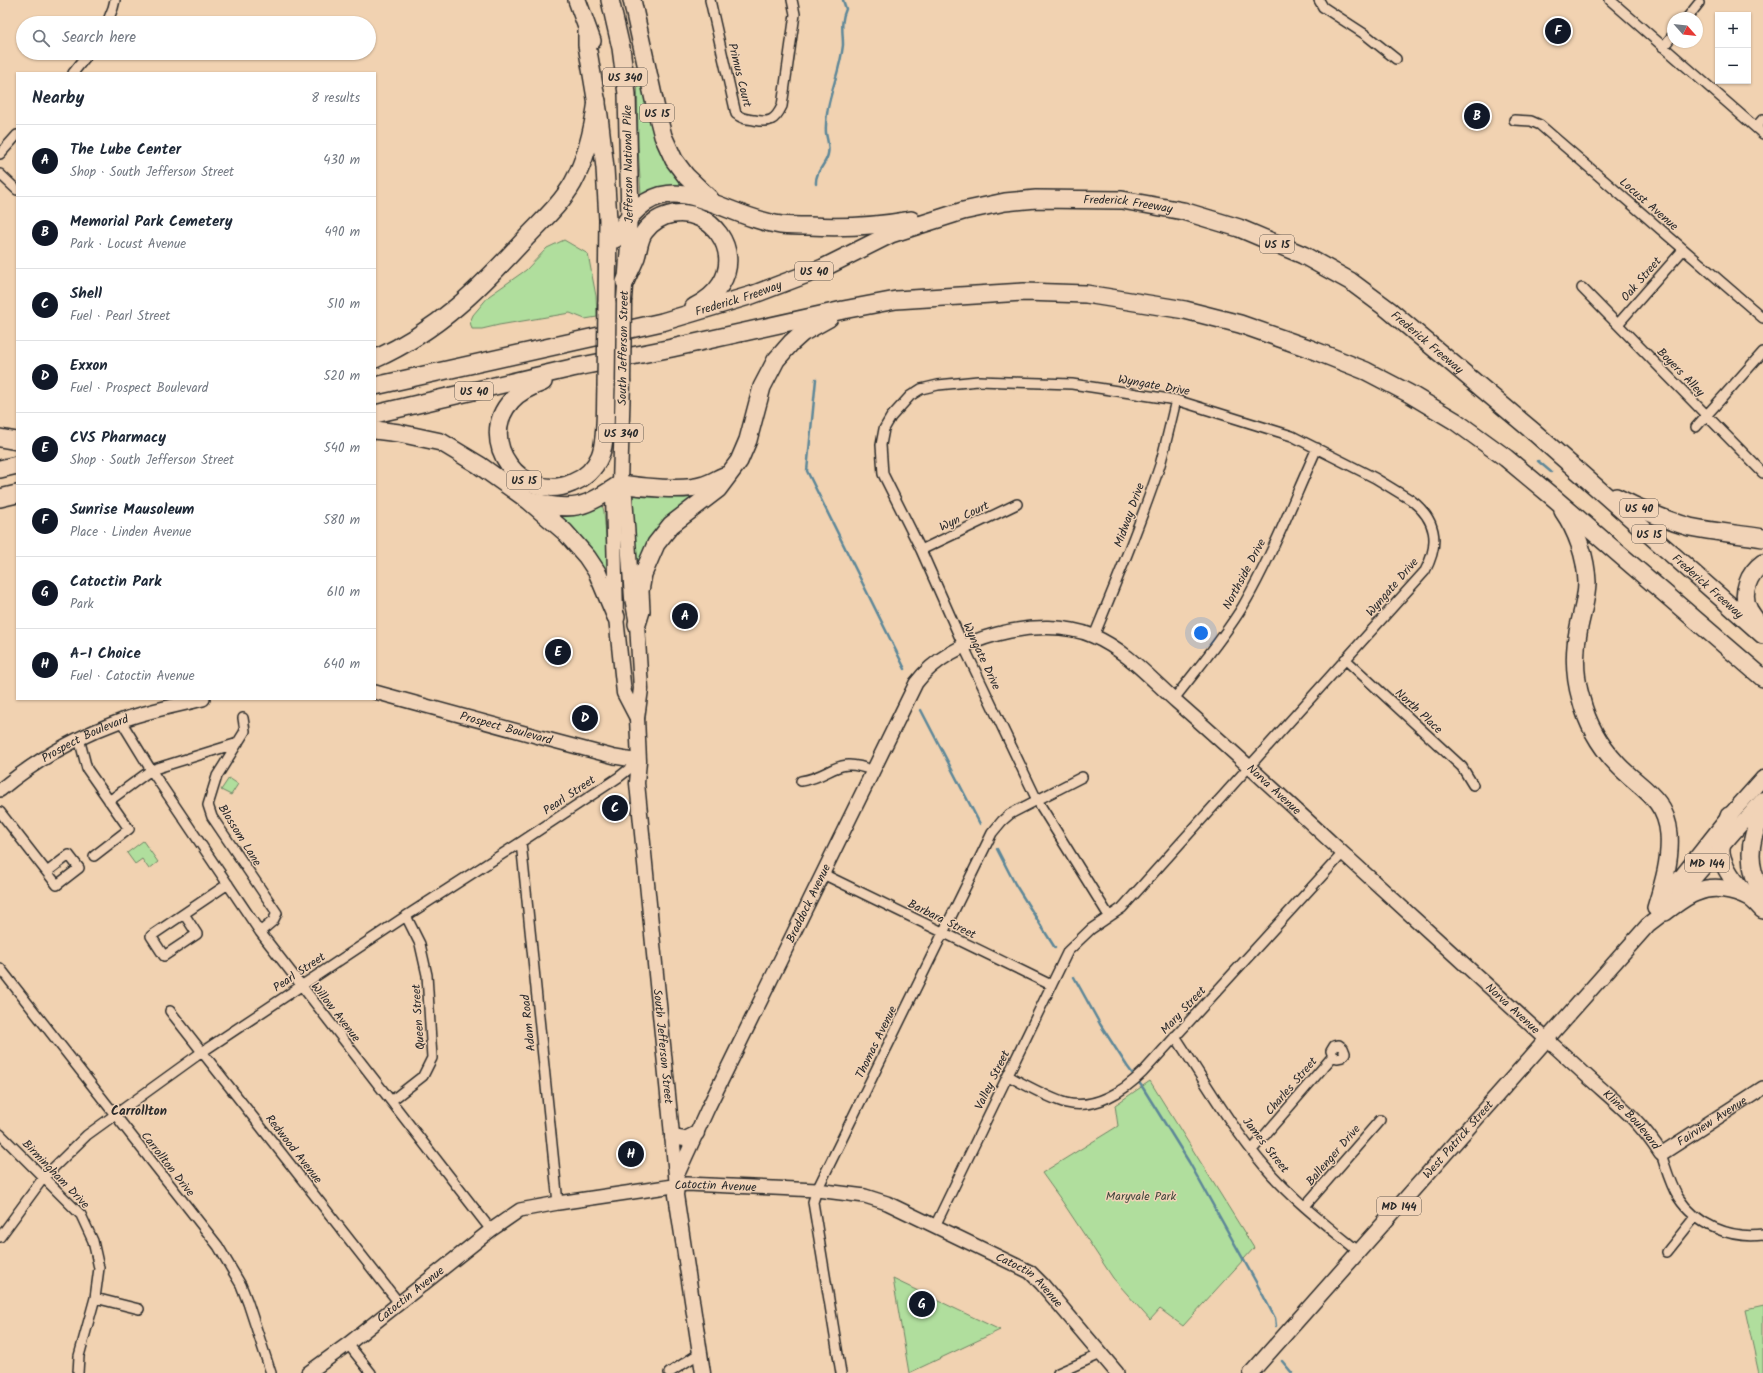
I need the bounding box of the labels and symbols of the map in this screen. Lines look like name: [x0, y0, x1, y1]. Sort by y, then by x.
north arrow: [1667, 12, 1703, 48]
pin: F: [1545, 16, 1571, 46]
street label: Primus Court: [722, 41, 757, 110]
road number: US 340: [603, 68, 647, 86]
pin: B: [1464, 101, 1490, 131]
street label: Jefferson National Pike: [618, 104, 639, 223]
road number: US 15: [640, 104, 674, 122]
street label: Locust Avenue: [1615, 173, 1683, 236]
street label: Frederick Freeway: [1083, 191, 1175, 219]
road number: US 15: [1260, 235, 1294, 253]
street label: Oak Street: [1617, 253, 1666, 306]
road number: US 40: [795, 262, 833, 280]
street label: Frederick Freeway: [693, 275, 785, 322]
street label: South Jefferson Street: [613, 290, 634, 406]
street label: Frederick Freeway: [1386, 306, 1468, 379]
street label: Boyers Alley: [1652, 343, 1709, 402]
street label: Wyngate Drive: [1117, 370, 1192, 401]
road number: US 40: [455, 382, 493, 400]
road number: US 340: [599, 424, 643, 442]
road number: US 15: [507, 471, 541, 489]
street label: Midway Drive: [1109, 480, 1150, 550]
street label: Wyn Court: [936, 496, 993, 537]
road number: US 40: [1620, 499, 1658, 517]
road number: US 15: [1632, 525, 1666, 543]
street label: Northside Drive: [1218, 535, 1271, 613]
street label: Frederick Freeway: [1668, 550, 1748, 624]
street label: Wyngate Drive: [1361, 553, 1424, 621]
pin: A: [672, 601, 698, 631]
street label: Wyngate Drive: [958, 619, 1006, 694]
your location: [1191, 623, 1211, 643]
pin: E: [545, 637, 571, 667]
street label: North Place: [1391, 684, 1447, 739]
pin: D: [572, 703, 598, 733]
street label: Prospect Boulevard: [458, 707, 555, 750]
street label: Prospect Boulevard: [38, 709, 132, 768]
street label: Norva Avenue: [1242, 760, 1306, 820]
street label: Pearl Street: [539, 771, 600, 820]
pin: C: [602, 793, 628, 823]
street label: Blossom Lane: [213, 801, 267, 870]
road number: MD 144: [1685, 854, 1729, 872]
street label: Braddock Avenue: [781, 860, 836, 946]
street label: Barbara Street: [904, 895, 980, 944]
street label: Pearl Street: [269, 948, 330, 997]
street label: Willow Avenue: [306, 978, 366, 1047]
street label: Norva Avenue: [1481, 979, 1544, 1039]
street label: Mary Street: [1156, 982, 1211, 1039]
street label: Queen Street: [407, 983, 430, 1051]
street label: South Jefferson Street: [648, 988, 678, 1105]
street label: Adam Road: [516, 992, 541, 1052]
street label: Thomas Avenue: [851, 1002, 903, 1082]
street label: Valley Street: [970, 1047, 1015, 1113]
street label: Charles Street: [1261, 1053, 1322, 1120]
street label: Kline Boulevard: [1598, 1085, 1665, 1155]
street label: Fairview Avenue: [1673, 1091, 1752, 1151]
street label: West Patrick Street: [1418, 1096, 1499, 1183]
district label: Carrollton: [111, 1101, 167, 1122]
street label: Redwood Avenue: [260, 1111, 327, 1189]
street label: James Street: [1238, 1113, 1294, 1178]
street label: Ballenger Drive: [1301, 1120, 1366, 1190]
street label: Carrollton Drive: [136, 1128, 200, 1202]
street label: Birmingham Drive: [17, 1135, 94, 1214]
pin: H: [618, 1139, 644, 1169]
street label: Catoctin Avenue: [673, 1175, 758, 1197]
park label: Maryvale Park: [1106, 1187, 1177, 1206]
road number: MD 144: [1377, 1197, 1421, 1215]
street label: Catoctin Avenue: [992, 1248, 1068, 1313]
street label: Catoctin Avenue: [372, 1261, 449, 1328]
pin: G: [909, 1289, 935, 1319]

